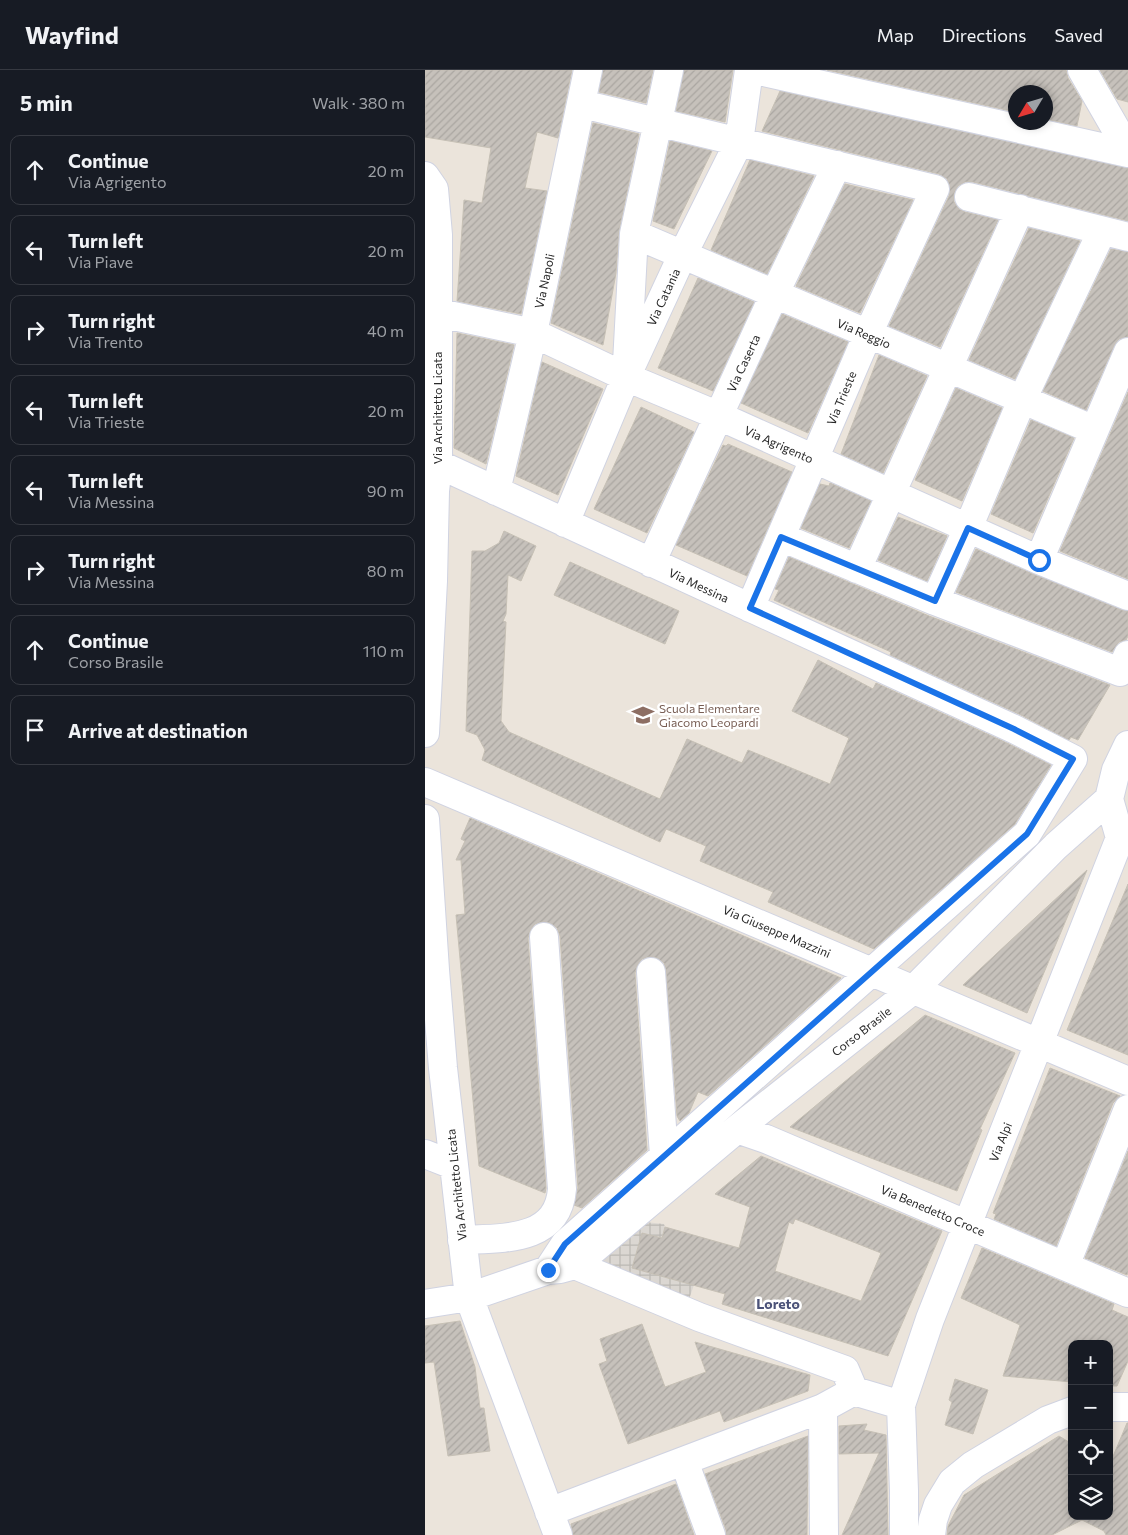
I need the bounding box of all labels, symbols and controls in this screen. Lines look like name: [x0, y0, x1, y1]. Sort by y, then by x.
text: Wayfind: [25, 20, 119, 49]
text: Map: [877, 24, 914, 46]
text: Directions: [942, 24, 1026, 46]
text: Saved: [1054, 24, 1103, 46]
north arrow: [1008, 85, 1053, 130]
text: 5 min: [20, 90, 73, 115]
text: Walk · 380 m: [312, 93, 405, 112]
text: Continue: [68, 149, 148, 172]
icon: ahead: [21, 156, 49, 184]
text: 20 m: [368, 161, 404, 180]
text: Via Agrigento: [68, 172, 167, 191]
text: Turn left: [68, 229, 143, 252]
icon: left: [21, 236, 49, 264]
text: 20 m: [368, 241, 404, 260]
text: Via Piave: [68, 252, 133, 271]
street label: Via Napoli: [531, 252, 557, 310]
street label: Via Catania: [644, 266, 682, 328]
text: Turn right: [68, 309, 155, 332]
street label: Via Reggio: [835, 315, 893, 351]
icon: right: [21, 316, 49, 344]
text: 40 m: [367, 321, 404, 340]
text: Via Trento: [68, 332, 143, 351]
street label: Via Caserta: [724, 332, 762, 394]
street label: Via Architetto Licata: [430, 352, 444, 464]
street label: Via Trieste: [823, 369, 859, 427]
text: Turn left: [68, 389, 143, 412]
icon: left: [21, 396, 49, 424]
text: 20 m: [368, 401, 404, 420]
text: Via Trieste: [68, 412, 145, 431]
street label: Via Agrigento: [742, 423, 816, 465]
text: Turn left: [68, 469, 143, 492]
icon: left: [21, 476, 49, 504]
text: 90 m: [367, 481, 404, 500]
text: Via Messina: [68, 492, 154, 511]
text: Turn right: [68, 549, 155, 572]
route start: [1028, 549, 1051, 572]
icon: right: [21, 556, 49, 584]
text: 80 m: [367, 561, 404, 580]
street label: Via Messina: [667, 565, 731, 605]
text: Via Messina: [68, 572, 154, 591]
text: Continue: [68, 629, 148, 652]
icon: ahead: [21, 636, 49, 664]
text: 110 m: [363, 641, 404, 660]
text: Corso Brasile: [68, 652, 163, 671]
place label: Scuola Elementare Giacomo Leopardi: [659, 701, 760, 729]
school or university icon: Scuola Elementare Giacomo Leopardi: [630, 702, 656, 728]
icon: arrive: [21, 716, 49, 744]
text: Arrive at destination: [68, 719, 248, 742]
street label: Via Giuseppe Mazzini: [721, 902, 833, 960]
street label: Corso Brasile: [829, 1003, 893, 1059]
street label: Via Alpi: [986, 1120, 1014, 1164]
street label: Via Architetto Licata: [443, 1128, 469, 1242]
street label: Via Benedetto Croce: [879, 1182, 987, 1238]
route end: [537, 1259, 560, 1282]
district label: Loreto: [756, 1295, 800, 1312]
map controls: [1068, 1340, 1113, 1520]
button: +: [1068, 1340, 1113, 1385]
button: −: [1068, 1385, 1113, 1430]
button: locate: [1068, 1430, 1113, 1475]
button: layers: [1068, 1475, 1113, 1520]

